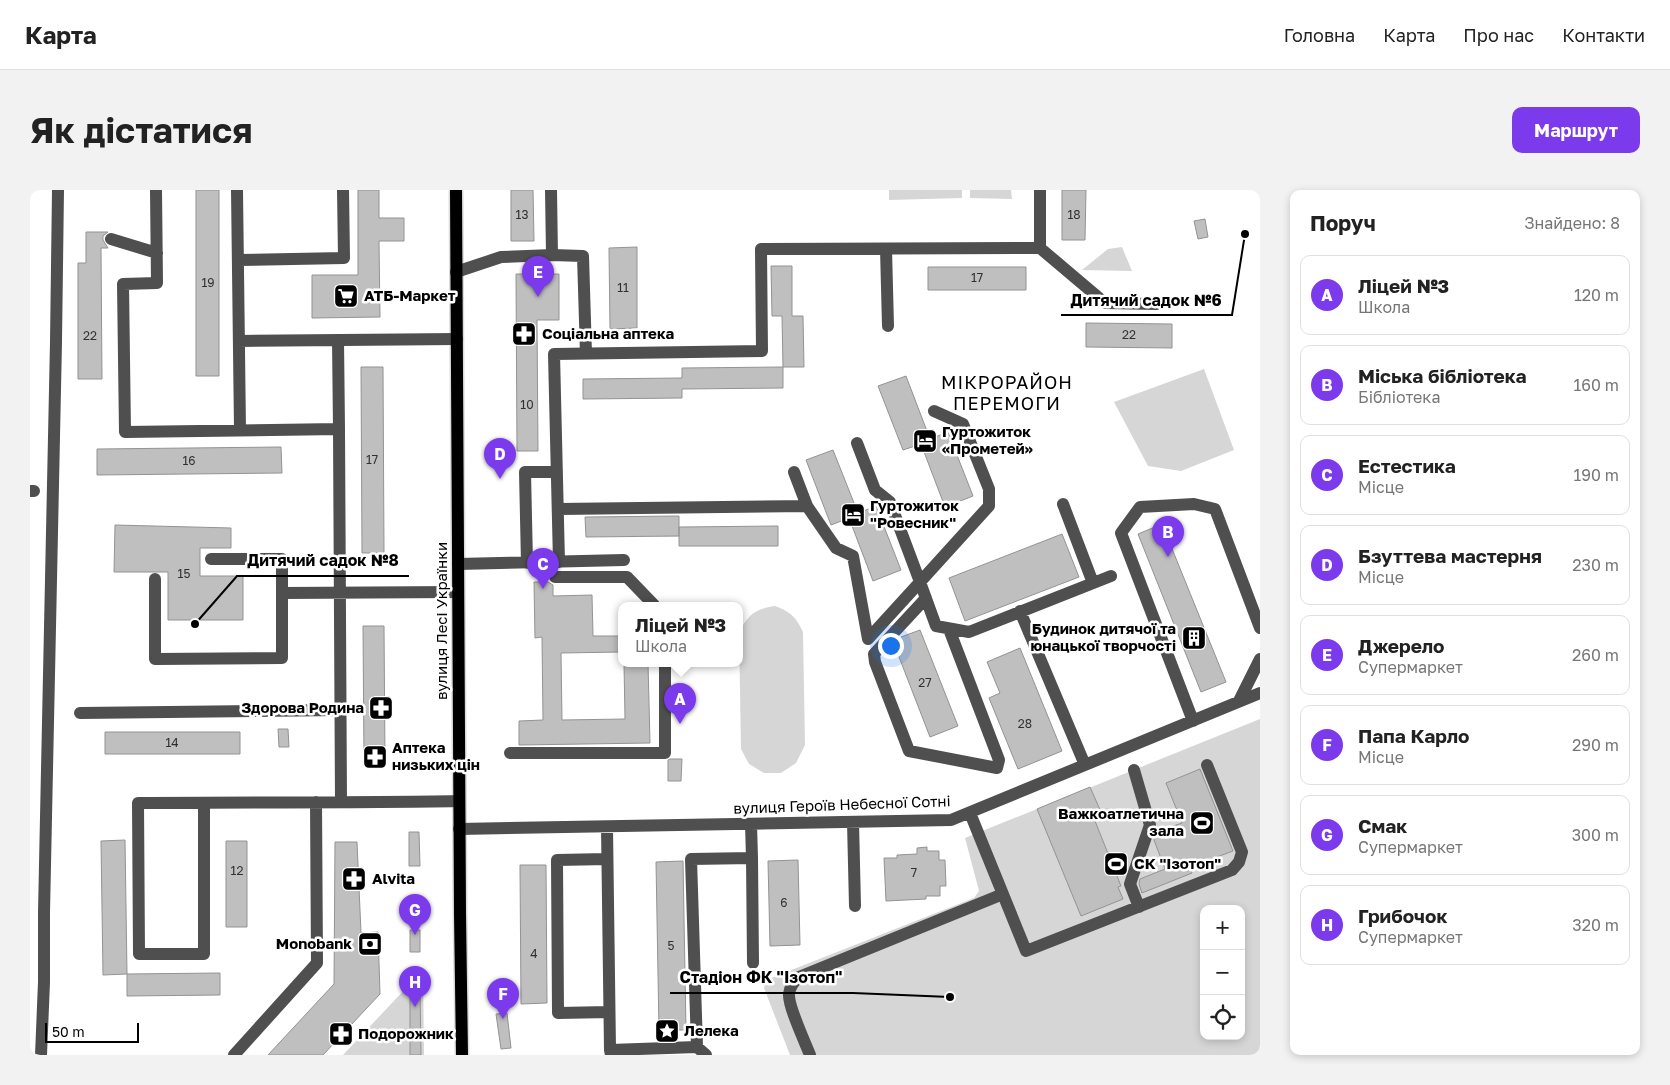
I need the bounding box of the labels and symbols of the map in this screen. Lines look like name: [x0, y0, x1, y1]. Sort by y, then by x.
house number: 13: [516, 207, 528, 222]
house number: 18: [1067, 207, 1081, 222]
pin: E: [522, 256, 554, 297]
house number: 17: [971, 270, 983, 285]
house number: 19: [201, 275, 215, 290]
house number: 11: [617, 280, 629, 295]
supermarket icon: АТБ-Маркет: [333, 283, 359, 309]
callout: Дитячий садок №6: [1061, 284, 1232, 315]
place label: АТБ-Маркет: [364, 286, 456, 304]
text: Дитячий садок №6: [1070, 290, 1222, 310]
pharmacy icon: Соціальна аптека: [511, 321, 537, 347]
place label: Соціальна аптека: [542, 324, 674, 342]
house number: 22: [1122, 327, 1136, 342]
house number: 22: [83, 328, 97, 343]
district label: МІКРОРАЙОН ПЕРЕМОГИ: [941, 371, 1073, 414]
house number: 10: [520, 397, 534, 412]
place label: Гуртожиток «Прометей»: [942, 422, 1033, 457]
hotel icon: Гуртожиток «Прометей»: [912, 428, 938, 454]
pin: D: [484, 438, 516, 479]
house number: 17: [366, 452, 378, 467]
house number: 16: [182, 453, 196, 468]
place label: Гуртожиток "Ровесник": [870, 496, 959, 531]
hotel icon: Гуртожиток "Ровесник": [840, 502, 866, 528]
pin: B: [1152, 516, 1184, 557]
street label: вулиця Лесі Українки: [432, 542, 450, 700]
callout: Дитячий садок №8: [237, 545, 409, 576]
pin: C: [527, 548, 559, 589]
text: Дитячий садок №8: [247, 550, 399, 570]
house number: 15: [178, 566, 190, 581]
place label: Будинок дитячої та юнацької творчості: [1030, 619, 1176, 654]
building icon: Будинок дитячої та юнацької творчості: [1181, 625, 1207, 651]
your location: [878, 633, 904, 659]
house number: 27: [918, 675, 932, 690]
pin: A: [664, 683, 696, 724]
pharmacy icon: Здорова Родина: [368, 695, 394, 721]
place label: Здорова Родина: [241, 698, 364, 716]
house number: 28: [1018, 716, 1032, 731]
house number: 14: [165, 735, 179, 750]
place label: Аптека низьких цін: [392, 738, 480, 773]
pharmacy icon: Аптека низьких цін: [362, 744, 388, 770]
street label: вулиця Героїв Небесної Сотні: [733, 791, 951, 817]
place label: Важкоатлетична зала: [1058, 804, 1184, 839]
sports icon: Важкоатлетична зала: [1189, 810, 1215, 836]
sports icon: СК "Ізотоп": [1103, 851, 1129, 877]
place label: СК "Ізотоп": [1134, 854, 1221, 872]
house number: 12: [231, 863, 243, 878]
house number: 7: [911, 865, 917, 880]
pharmacy icon: Alvita: [341, 866, 367, 892]
place label: Alvita: [372, 869, 415, 887]
pin: G: [399, 894, 431, 935]
house number: 6: [780, 895, 788, 910]
bank icon: Monobank: [357, 931, 383, 957]
place label: Monobank: [276, 934, 352, 952]
house number: 5: [668, 938, 675, 953]
house number: 4: [530, 946, 538, 961]
callout: Стадіон ФК "Ізотоп": [670, 962, 853, 993]
pin: H: [399, 966, 431, 1007]
text: Стадіон ФК "Ізотоп": [680, 967, 842, 987]
pin: F: [487, 978, 519, 1019]
place icon: Лелека: [654, 1018, 680, 1044]
scale bar: [45, 1020, 139, 1043]
pharmacy icon: Подорожник: [328, 1021, 354, 1047]
place label: Лелека: [684, 1021, 739, 1039]
place label: Подорожник: [358, 1024, 454, 1042]

